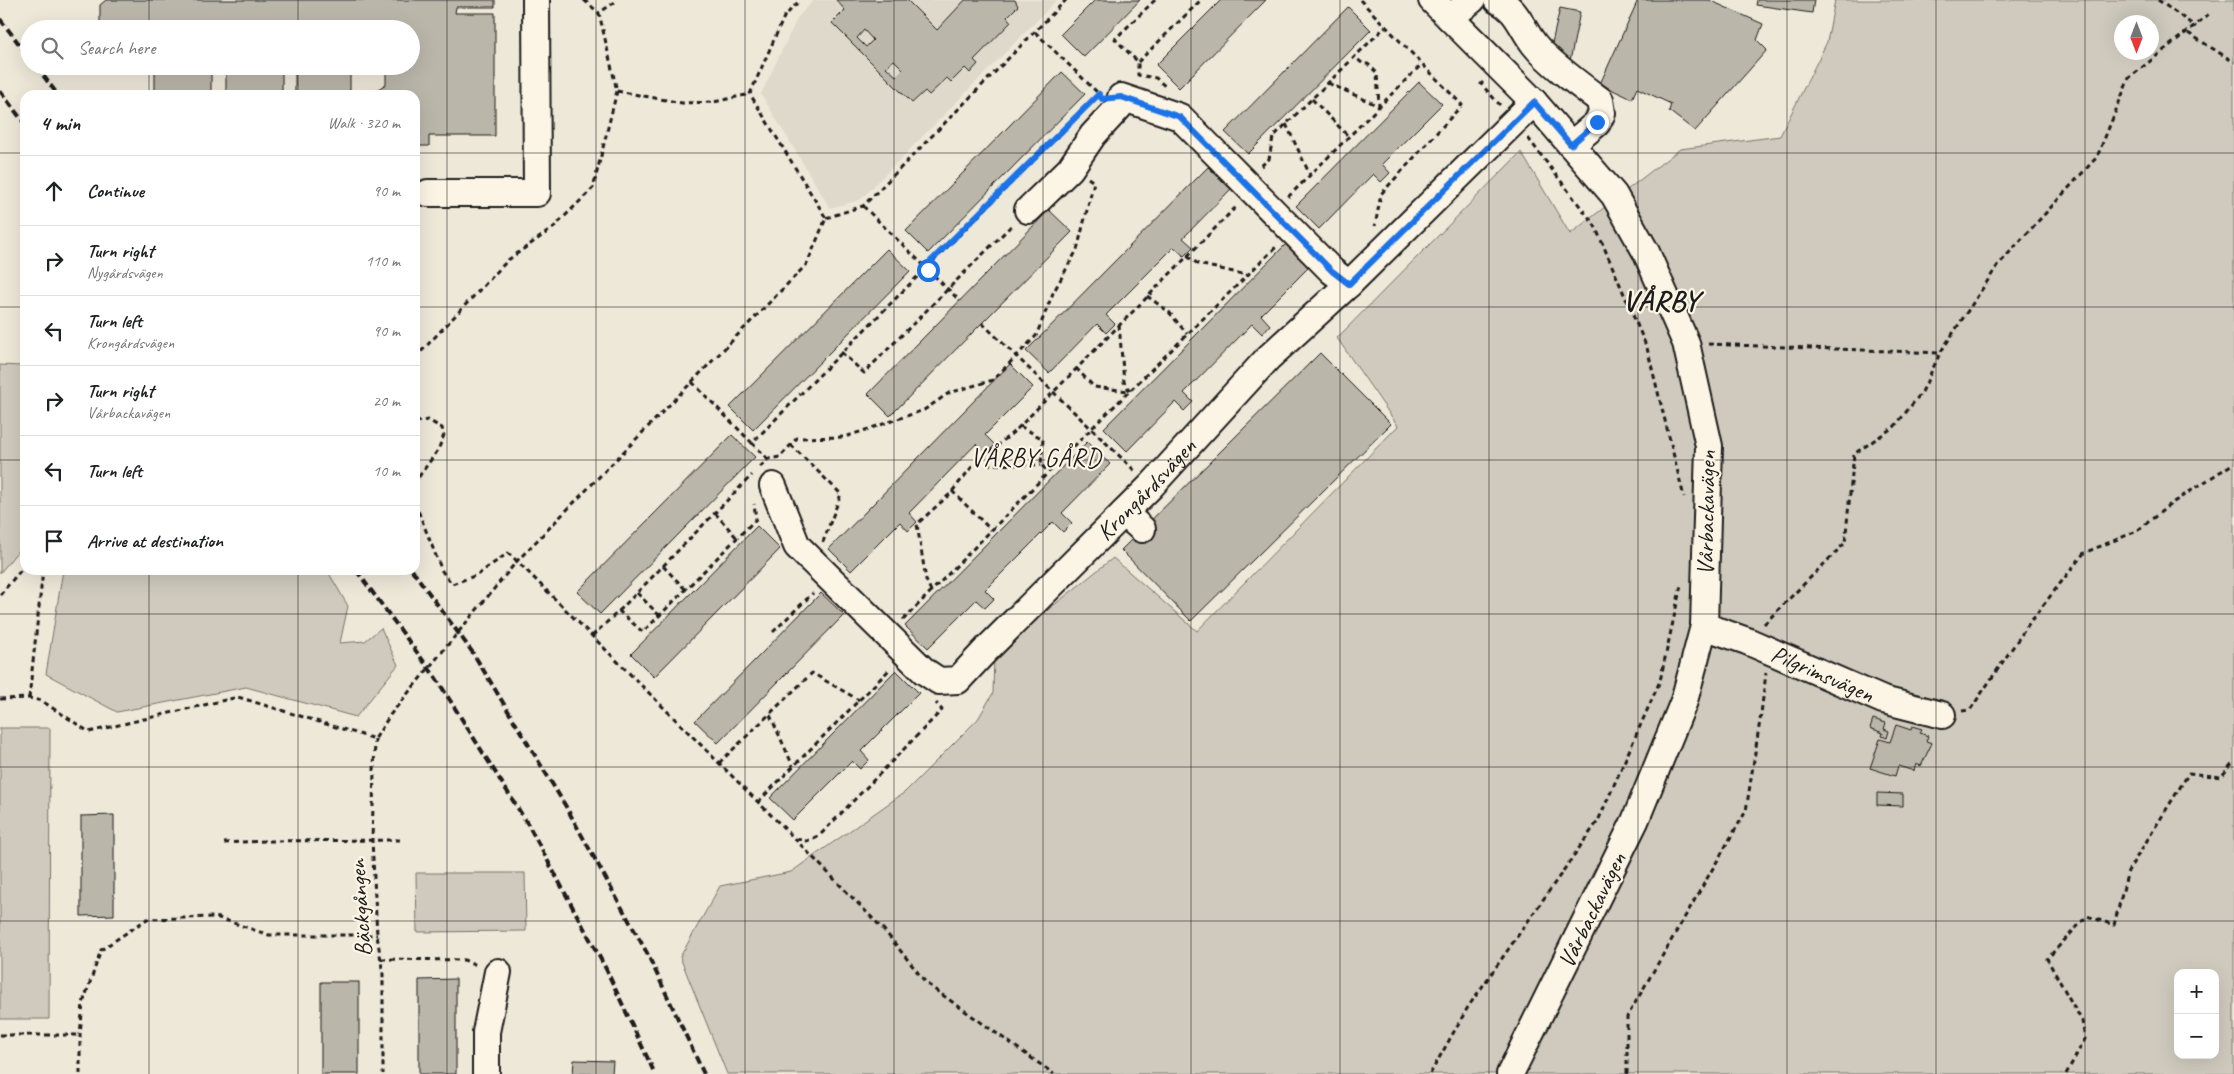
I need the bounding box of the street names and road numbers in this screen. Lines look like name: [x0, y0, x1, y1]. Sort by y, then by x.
street label: Krongårdsvägen: [1090, 432, 1203, 547]
street label: Vårbackavägen: [1690, 450, 1722, 576]
street label: Pilgrimsvägen: [1767, 638, 1879, 709]
street label: Vårbackavägen: [1551, 847, 1633, 973]
street label: Bäckgången: [342, 857, 378, 958]

